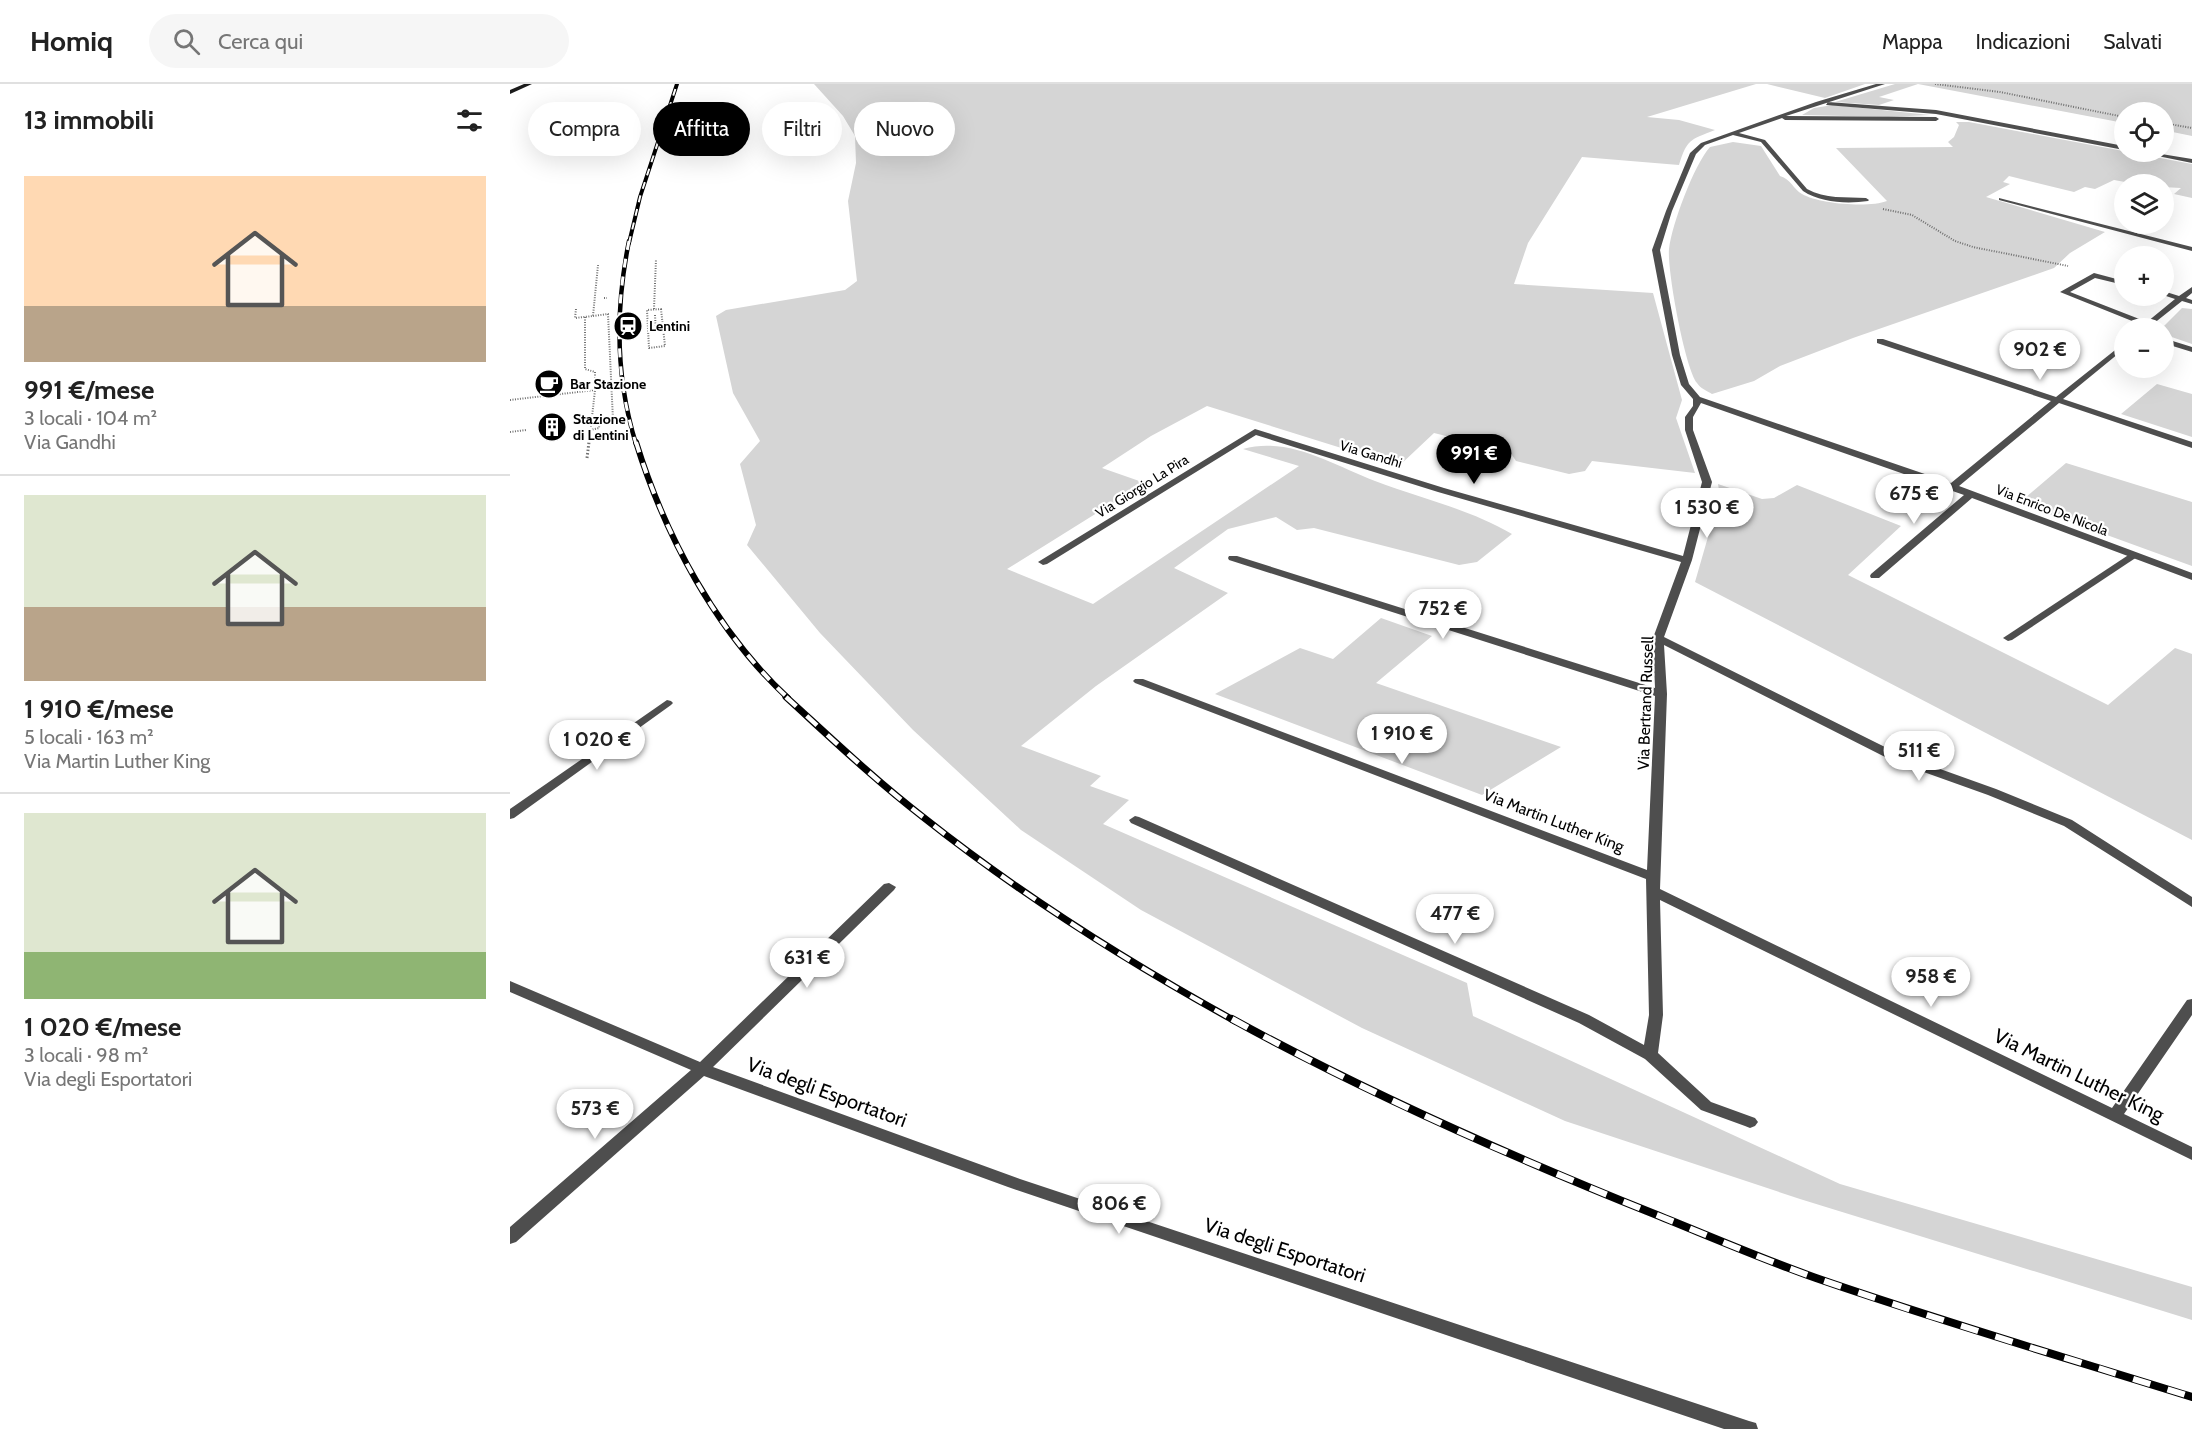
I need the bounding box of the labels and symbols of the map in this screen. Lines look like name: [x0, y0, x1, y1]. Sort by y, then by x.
station icon: Lentini: [612, 310, 644, 342]
place label: Lentini: [649, 317, 690, 335]
pin: 902 €: [1998, 330, 2082, 381]
cafe icon: Bar Stazione: [533, 368, 565, 400]
place label: Bar Stazione: [570, 375, 646, 393]
place label: Stazione di Lentini: [573, 410, 629, 444]
building icon: Stazione di Lentini: [536, 411, 568, 443]
pin: 991 €: [1432, 434, 1516, 485]
street label: Via Gandhi: [1338, 436, 1404, 472]
street label: Via Giorgio La Pira: [1092, 450, 1192, 522]
pin: 675 €: [1872, 474, 1956, 525]
street label: Via Enrico De Nicola: [1993, 480, 2111, 540]
pin: 1 530 €: [1652, 488, 1762, 539]
pin: 752 €: [1401, 589, 1485, 640]
street label: Via Bertrand Russell: [1634, 635, 1657, 770]
pin: 1 910 €: [1347, 714, 1457, 765]
pin: 1 020 €: [542, 720, 652, 771]
pin: 511 €: [1877, 731, 1961, 782]
street label: Via Martin Luther King: [1481, 785, 1628, 856]
pin: 477 €: [1413, 894, 1497, 945]
pin: 631 €: [765, 938, 849, 989]
pin: 958 €: [1889, 957, 1973, 1008]
street label: Via Martin Luther King: [1990, 1023, 2169, 1127]
street label: Via degli Esportatori: [744, 1052, 910, 1132]
pin: 573 €: [553, 1089, 637, 1140]
pin: 806 €: [1077, 1184, 1161, 1235]
street label: Via degli Esportatori: [1201, 1213, 1369, 1287]

